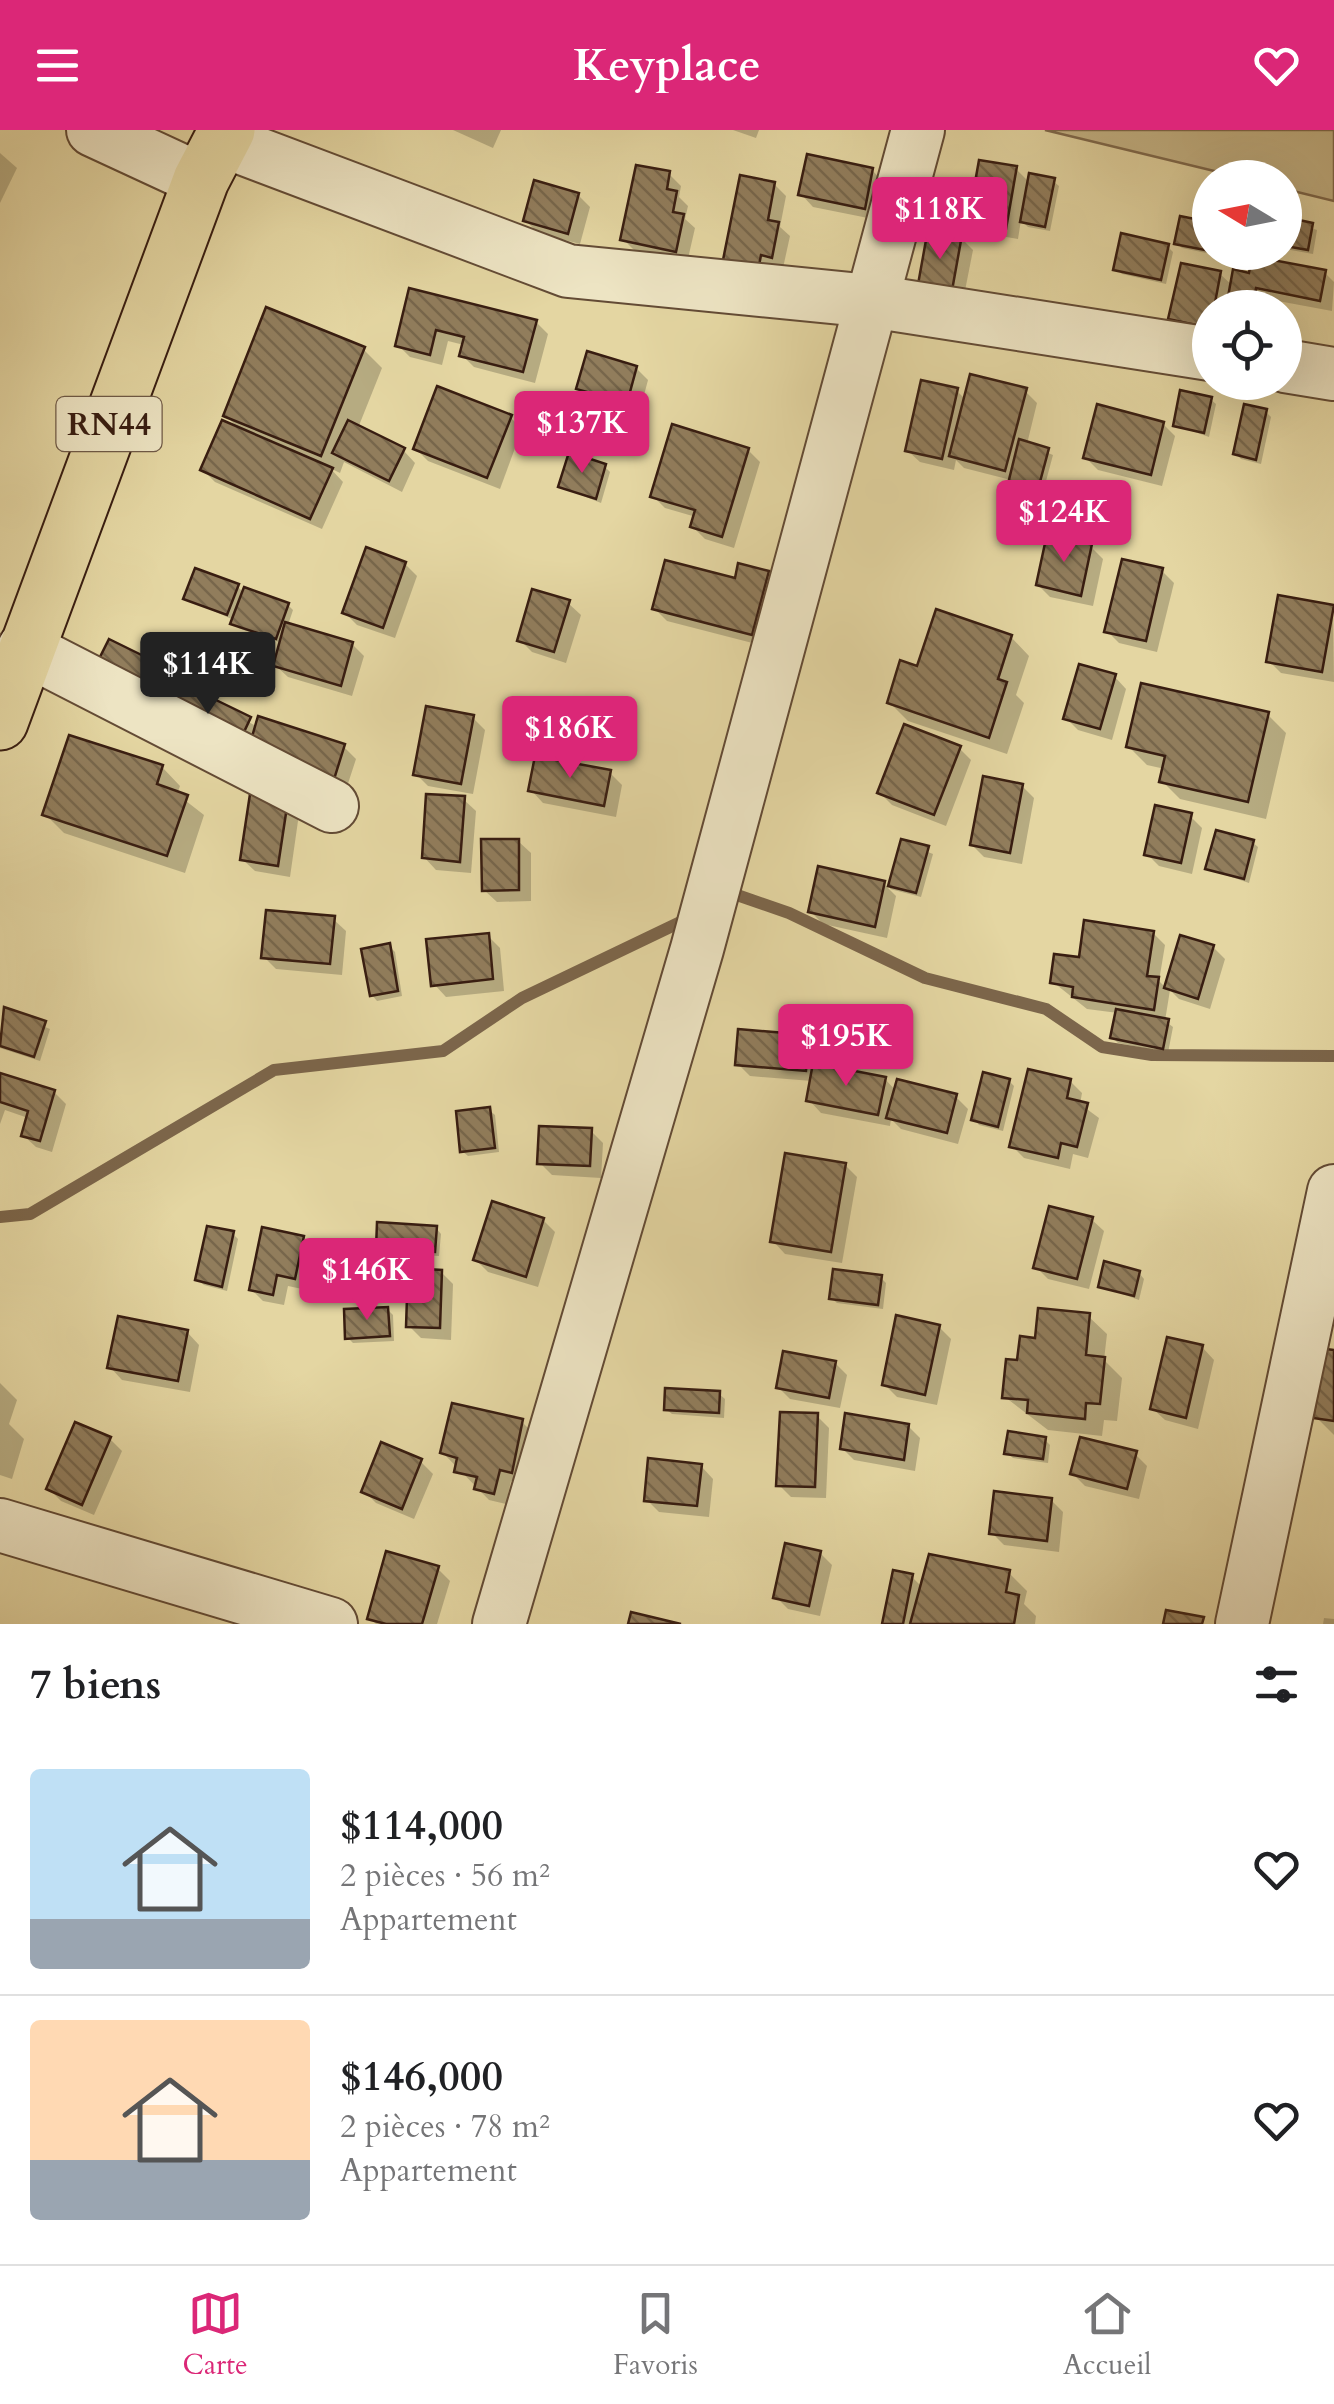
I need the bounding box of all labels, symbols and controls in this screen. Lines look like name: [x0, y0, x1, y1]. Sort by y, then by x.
text: Keyplace: [573, 35, 761, 96]
icon: menu: [30, 38, 85, 93]
icon: heart: [1249, 38, 1304, 93]
north arrow: [1192, 160, 1302, 270]
map controls: [1192, 160, 1302, 400]
pin: $118K: [870, 177, 1010, 262]
text: $118K: [894, 187, 986, 231]
button: locate: [1192, 290, 1302, 400]
pin: $137K: [512, 391, 652, 476]
road number: RN44: [56, 397, 162, 451]
text: $137K: [536, 401, 628, 445]
pin: $124K: [994, 480, 1134, 565]
text: $124K: [1018, 490, 1110, 534]
pin: $114K: [138, 632, 278, 717]
text: $114K: [162, 642, 254, 686]
pin: $186K: [500, 696, 640, 781]
text: $186K: [524, 706, 616, 750]
pin: $195K: [776, 1004, 916, 1089]
text: $195K: [800, 1014, 892, 1058]
pin: $146K: [297, 1238, 437, 1323]
text: $146K: [321, 1248, 413, 1292]
text: 7 biens: [30, 1656, 161, 1713]
icon: filters: [1249, 1657, 1304, 1712]
text: $114,000: [340, 1797, 503, 1854]
icon: home: [110, 1809, 230, 1929]
icon: heart: [1249, 1842, 1304, 1897]
text: 2 pièces · 56 m²: [340, 1854, 550, 1898]
text: Appartement: [340, 1898, 517, 1942]
text: $146,000: [340, 2048, 503, 2105]
icon: home: [110, 2060, 230, 2180]
icon: heart: [1249, 2093, 1304, 2148]
text: 2 pièces · 78 m²: [340, 2105, 550, 2149]
text: Appartement: [340, 2149, 517, 2193]
tab: Carte: [183, 2286, 248, 2384]
tab: Favoris: [613, 2286, 698, 2384]
tab: Accueil: [1063, 2286, 1151, 2384]

